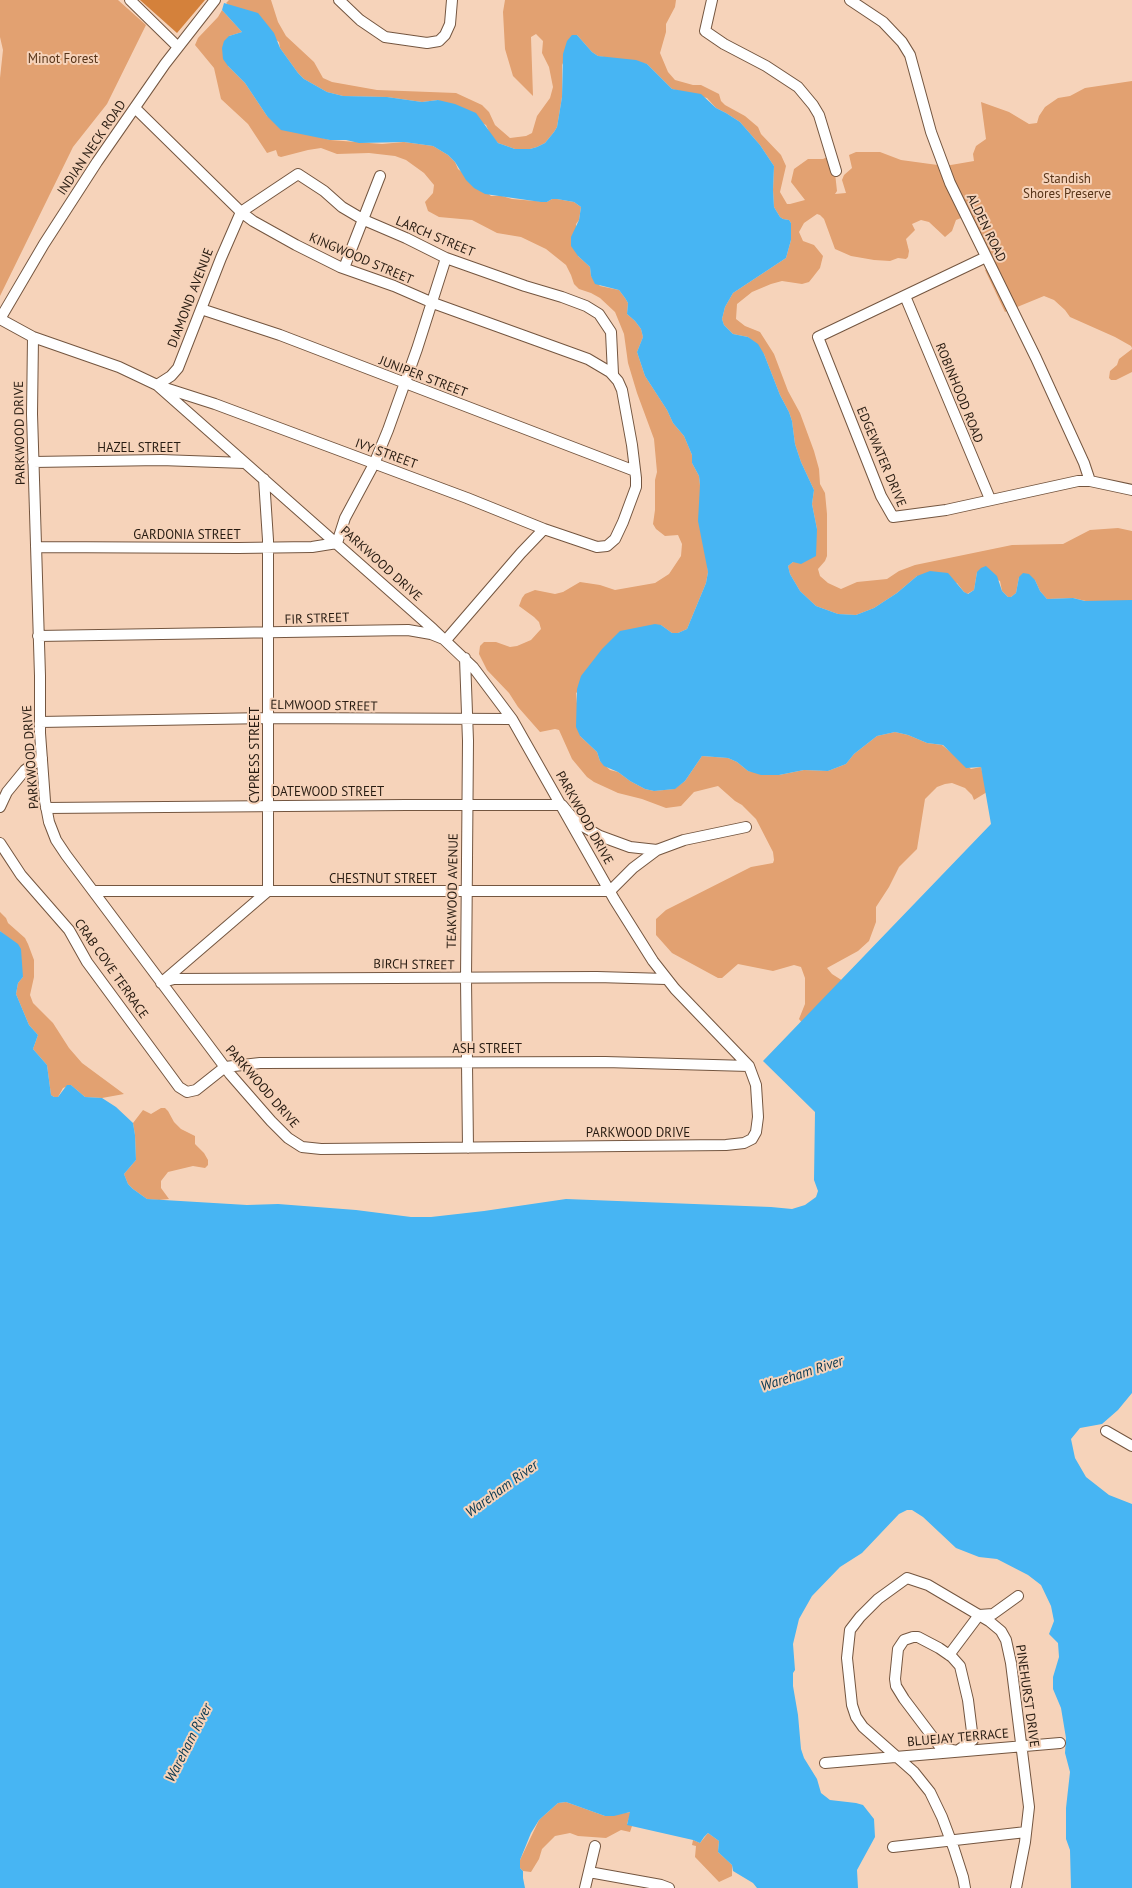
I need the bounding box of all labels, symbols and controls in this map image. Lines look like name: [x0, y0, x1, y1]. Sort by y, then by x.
park label: Minot Forest: [28, 51, 98, 67]
street label: INDIAN NECK ROAD: [54, 98, 130, 198]
park label: Standish Shores Preserve: [1023, 171, 1111, 202]
street label: ALDEN ROAD: [963, 191, 1009, 265]
street label: LARCH STREET: [393, 213, 477, 261]
street label: KINGWOOD STREET: [307, 230, 415, 288]
street label: DIAMOND AVENUE: [165, 246, 217, 350]
street label: ROBINHOOD ROAD: [932, 341, 986, 445]
street label: JUNIPER STREET: [377, 353, 469, 401]
street label: PARKWOOD DRIVE: [11, 381, 29, 485]
street label: EDGEWATER DRIVE: [853, 405, 909, 509]
street label: IVY STREET: [353, 436, 419, 472]
street label: HAZEL STREET: [97, 440, 181, 456]
street label: PARKWOOD DRIVE: [337, 523, 425, 605]
street label: GARDONIA STREET: [133, 527, 241, 543]
street label: FIR STREET: [284, 610, 350, 628]
street label: ELMWOOD STREET: [270, 697, 378, 715]
street label: PARKWOOD DRIVE: [20, 704, 42, 810]
street label: CYPRESS STREET: [247, 707, 263, 803]
street label: PARKWOOD DRIVE: [552, 769, 616, 867]
street label: DATEWOOD STREET: [272, 784, 384, 800]
street label: TEAKWOOD AVENUE: [444, 833, 462, 949]
street label: CHESTNUT STREET: [329, 871, 437, 887]
street label: CRAB COVE TERRACE: [71, 916, 151, 1022]
street label: BIRCH STREET: [373, 956, 455, 974]
street label: ASH STREET: [452, 1041, 522, 1057]
street label: PARKWOOD DRIVE: [222, 1043, 302, 1131]
street label: PARKWOOD DRIVE: [586, 1125, 690, 1141]
water label: Wareham River: [759, 1353, 845, 1395]
water label: Wareham River: [462, 1457, 542, 1521]
street label: PINEHURST DRIVE: [1012, 1644, 1042, 1748]
water label: Wareham River: [162, 1701, 216, 1785]
street label: BLUEJAY TERRACE: [907, 1726, 1009, 1750]

